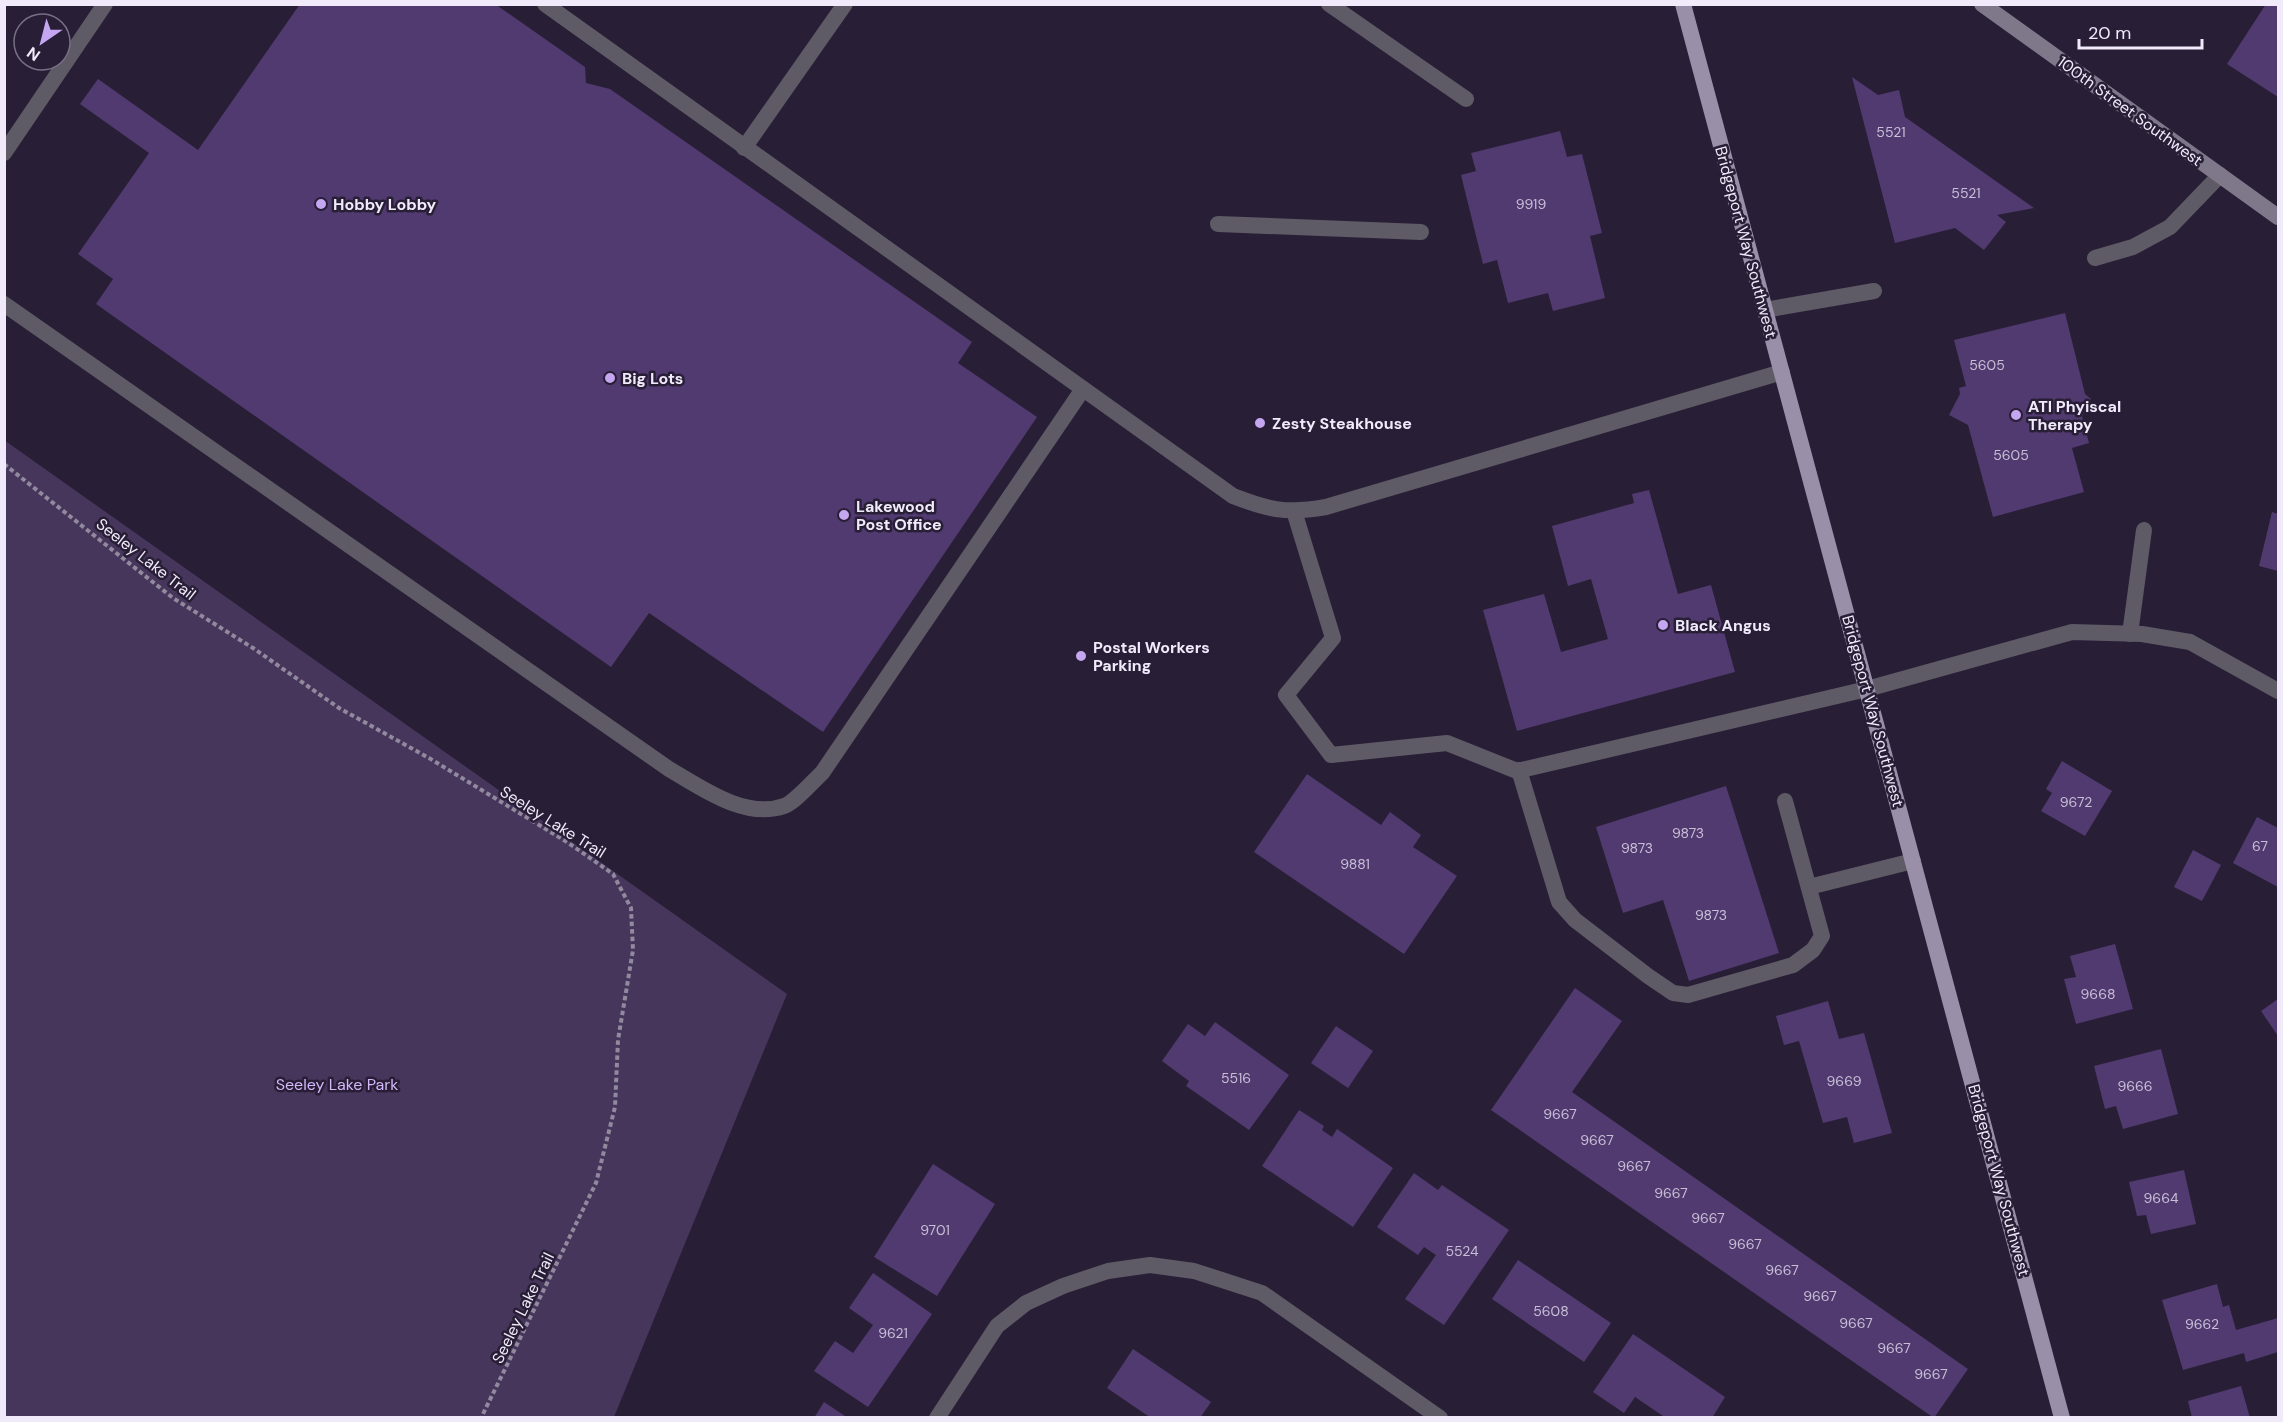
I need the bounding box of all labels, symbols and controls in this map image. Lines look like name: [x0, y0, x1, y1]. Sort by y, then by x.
north arrow: [12, 12, 72, 72]
scale bar: [2079, 12, 2202, 50]
text: 20 m: [2088, 21, 2131, 45]
text: N: [23, 42, 44, 66]
street label: 100th Street Southwest: [2053, 51, 2207, 171]
house number: 5521: [1876, 123, 1906, 141]
street label: Bridgeport Way Southwest: [1710, 144, 1782, 340]
house number: 5521: [1951, 184, 1981, 202]
place label: Hobby Lobby: [333, 194, 436, 215]
house number: 9919: [1516, 195, 1546, 213]
marker: Hobby Lobby: [314, 197, 328, 211]
house number: 5605: [1969, 356, 2005, 374]
place label: Big Lots: [622, 368, 683, 389]
marker: Big Lots: [603, 371, 617, 385]
place label: ATI Phyiscal Therapy: [2028, 396, 2121, 435]
marker: ATI Phyiscal Therapy: [2009, 408, 2023, 422]
place label: Zesty Steakhouse: [1272, 413, 1412, 434]
marker: Zesty Steakhouse: [1253, 416, 1267, 430]
house number: 5605: [1993, 446, 2029, 464]
place label: Lakewood Post Office: [856, 496, 942, 535]
marker: Lakewood Post Office: [837, 508, 851, 522]
street label: Seeley Lake Trail: [92, 513, 200, 605]
street label: Bridgeport Way Southwest: [1837, 613, 1909, 809]
place label: Black Angus: [1675, 615, 1771, 636]
marker: Black Angus: [1656, 618, 1670, 632]
place label: Postal Workers Parking: [1093, 637, 1210, 676]
marker: Postal Workers Parking: [1074, 649, 1088, 663]
street label: Seeley Lake Trail: [496, 781, 610, 863]
house number: 9672: [2060, 793, 2092, 811]
house number: 9873: [1672, 824, 1704, 842]
house number: 67: [2252, 837, 2268, 855]
house number: 9873: [1621, 839, 1653, 857]
house number: 9881: [1340, 855, 1370, 873]
house number: 9873: [1695, 906, 1727, 924]
house number: 9668: [2081, 985, 2115, 1003]
house number: 5516: [1221, 1069, 1251, 1087]
house number: 9669: [1827, 1072, 1862, 1090]
park label: Seeley Lake Park: [276, 1074, 398, 1095]
house number: 9666: [2117, 1077, 2153, 1095]
street label: Bridgeport Way Southwest: [1963, 1082, 2035, 1278]
house number: 9667: [1543, 1105, 1577, 1123]
house number: 9667: [1580, 1131, 1614, 1149]
house number: 9667: [1617, 1157, 1651, 1175]
house number: 9667: [1654, 1184, 1688, 1202]
house number: 9664: [2144, 1189, 2179, 1207]
house number: 9667: [1691, 1209, 1725, 1227]
house number: 9701: [920, 1221, 950, 1239]
house number: 9667: [1728, 1235, 1762, 1253]
house number: 5524: [1445, 1242, 1479, 1260]
street label: Seeley Lake Trail: [487, 1249, 559, 1367]
house number: 9667: [1765, 1261, 1799, 1279]
house number: 9667: [1803, 1287, 1837, 1305]
house number: 5608: [1533, 1302, 1569, 1320]
house number: 9667: [1839, 1314, 1873, 1332]
house number: 9662: [2185, 1315, 2219, 1333]
house number: 9621: [878, 1324, 908, 1342]
house number: 9667: [1877, 1339, 1911, 1357]
house number: 9667: [1914, 1365, 1948, 1383]

